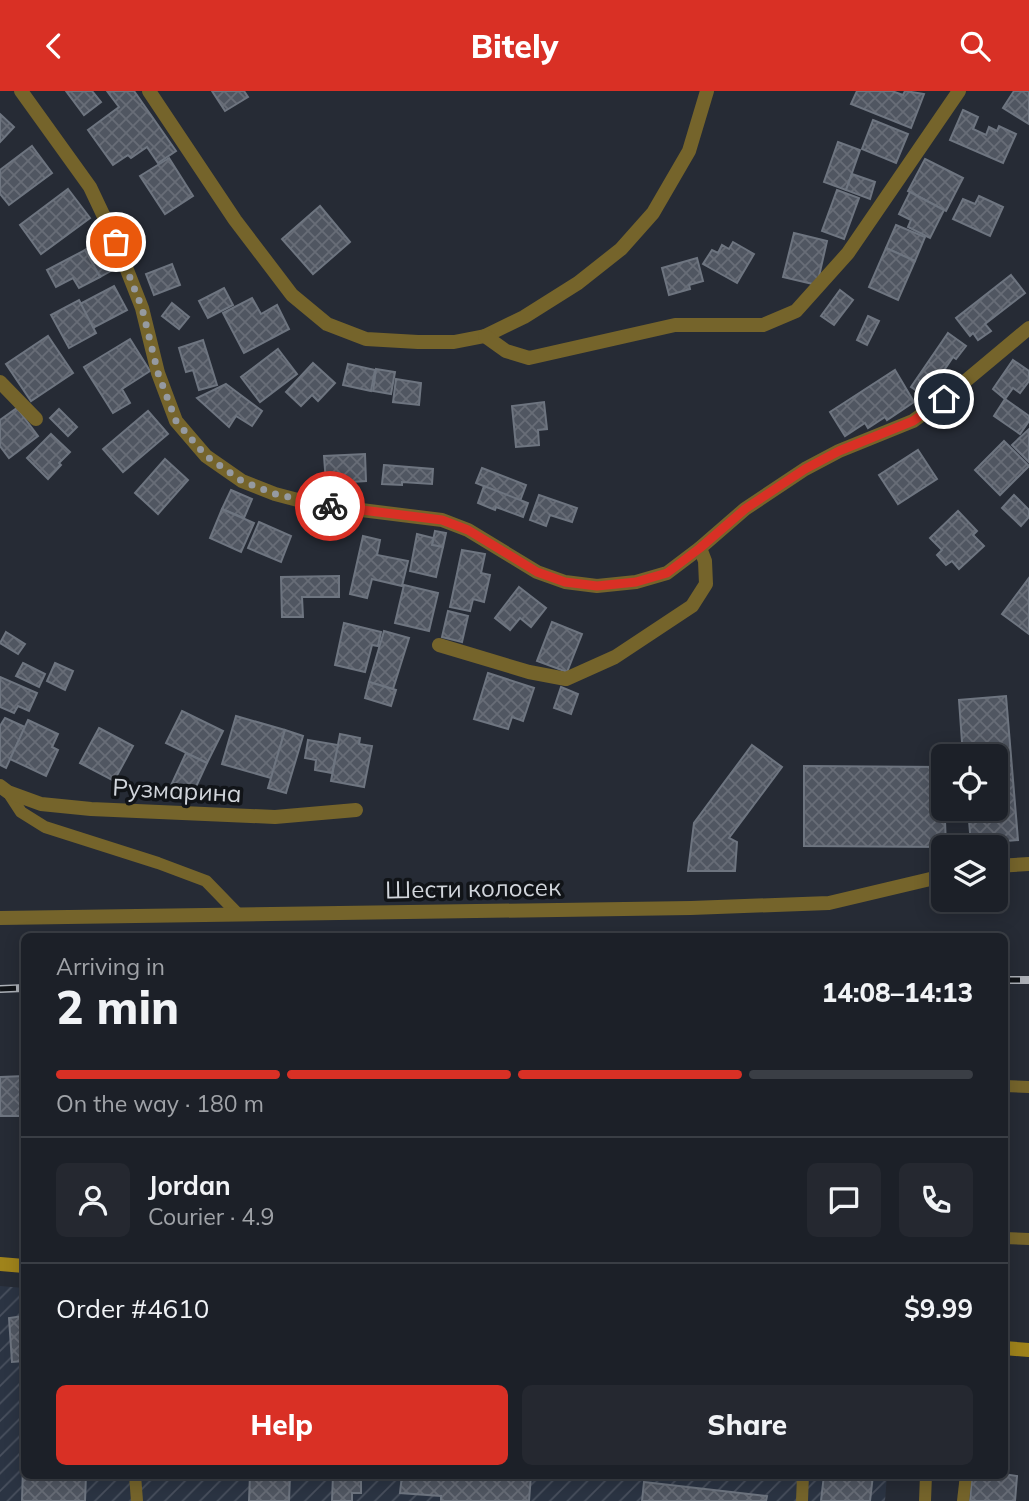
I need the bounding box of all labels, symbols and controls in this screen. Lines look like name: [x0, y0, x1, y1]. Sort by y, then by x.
text: Bitely: [471, 26, 558, 66]
icon: back: [35, 27, 73, 65]
icon: search: [956, 27, 994, 65]
pin: [86, 212, 146, 272]
icon: bag: [97, 223, 135, 261]
pin: [914, 369, 974, 429]
icon: home: [925, 380, 963, 418]
courier: [295, 471, 365, 541]
icon: bike: [311, 487, 349, 525]
map controls: [931, 744, 1008, 912]
button: locate: [931, 744, 1008, 821]
street label: Рузмарина: [112, 772, 242, 808]
button: layers: [931, 835, 1008, 912]
street label: Шести колосек: [385, 871, 561, 905]
text: Arriving in: [56, 952, 165, 981]
text: 14:08–14:13: [822, 976, 973, 1009]
text: 2 min: [56, 978, 179, 1036]
text: On the way · 180 m: [56, 1089, 264, 1118]
button: person: [56, 1163, 130, 1237]
button: chat: [807, 1163, 881, 1237]
button: phone: [899, 1163, 973, 1237]
text: Jordan: [148, 1169, 231, 1202]
text: Courier · 4.9: [148, 1202, 274, 1231]
text: Order #4610: [56, 1292, 209, 1325]
text: $9.99: [904, 1292, 973, 1325]
button: Help: [56, 1385, 508, 1465]
button: Share: [522, 1385, 973, 1465]

